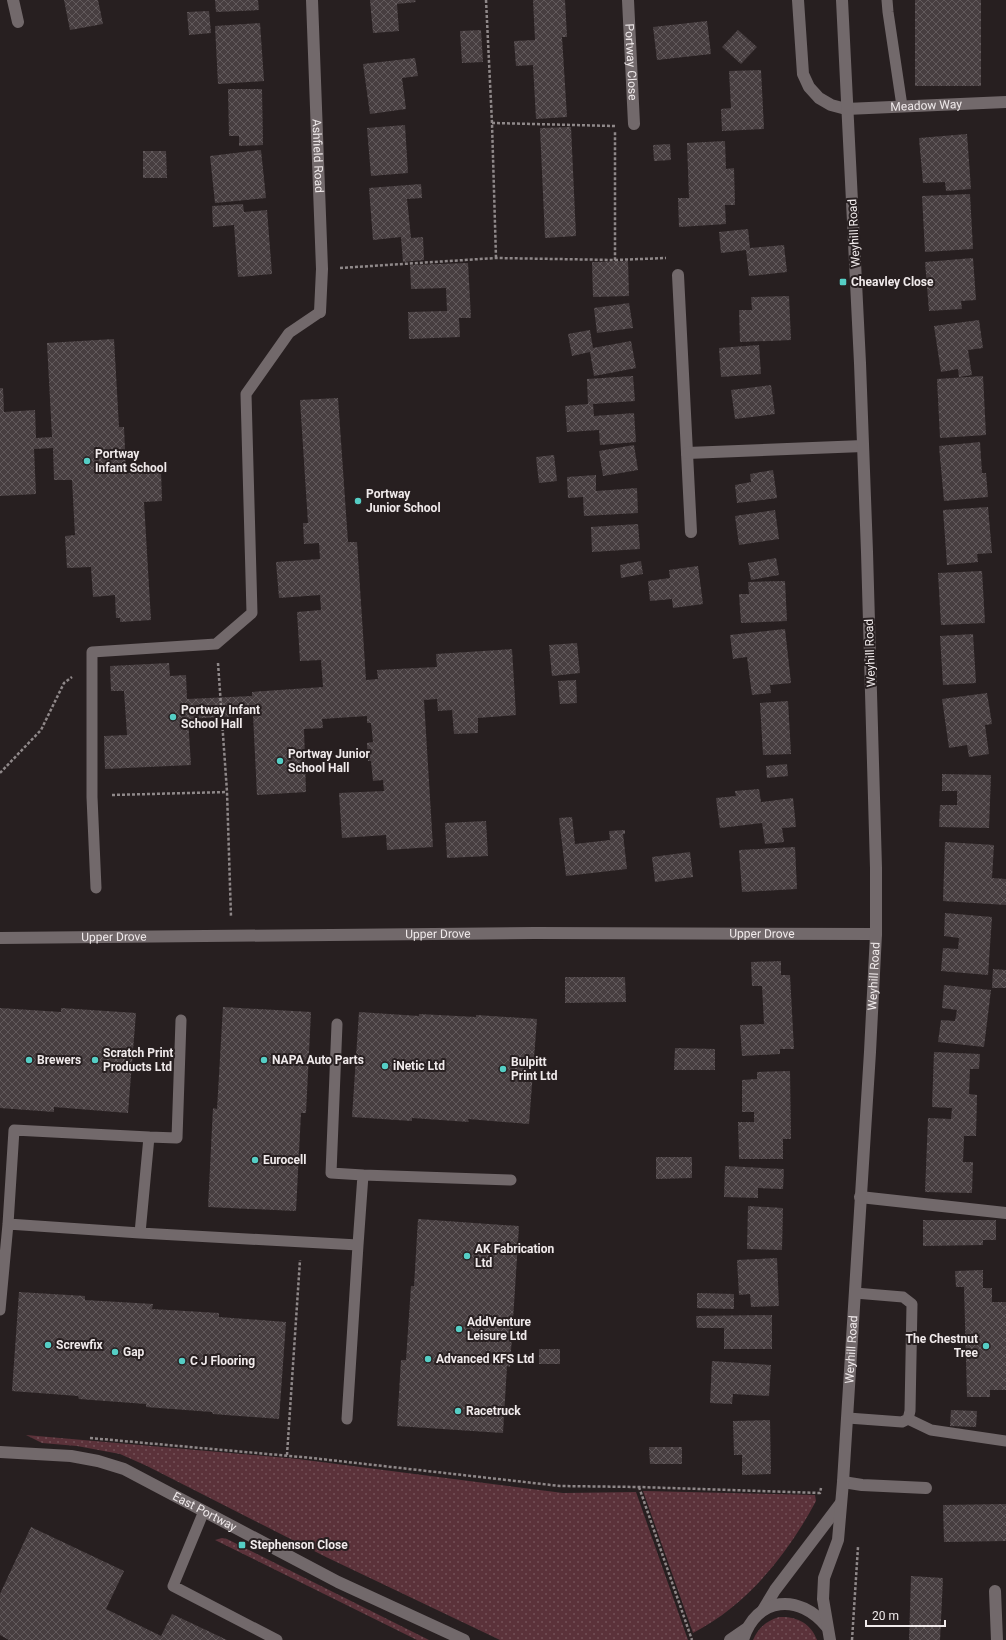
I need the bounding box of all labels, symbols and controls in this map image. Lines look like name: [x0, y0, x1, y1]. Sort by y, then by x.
street label: Portway Close: [622, 23, 640, 101]
street label: Meadow Way: [890, 97, 963, 114]
street label: Ashfield Road: [309, 119, 326, 193]
street label: Weyhill Road: [845, 199, 863, 267]
place label: Cheavley Close: [851, 275, 934, 289]
marker: Cheavley Close: [838, 277, 848, 287]
place label: Portway Infant School: [95, 447, 167, 475]
marker: Portway Infant School: [82, 456, 92, 466]
place label: Portway Junior School: [366, 487, 441, 515]
marker: Portway Junior School: [353, 496, 363, 506]
street label: Weyhill Road: [862, 619, 878, 687]
place label: Portway Infant School Hall: [181, 703, 260, 731]
marker: Portway Infant School Hall: [168, 712, 178, 722]
place label: Portway Junior School Hall: [288, 747, 370, 775]
marker: Portway Junior School Hall: [275, 756, 285, 766]
street label: Upper Drove: [405, 927, 471, 941]
street label: Upper Drove: [729, 927, 795, 941]
street label: Upper Drove: [81, 930, 147, 944]
street label: Weyhill Road: [865, 942, 883, 1011]
place label: Scratch Print Products Ltd: [103, 1046, 173, 1074]
place label: Brewers: [37, 1053, 81, 1067]
place label: NAPA Auto Parts: [272, 1053, 364, 1067]
marker: Brewers: [24, 1055, 34, 1065]
marker: Scratch Print Products Ltd: [90, 1055, 100, 1065]
marker: NAPA Auto Parts: [259, 1055, 269, 1065]
place label: Bulpitt Print Ltd: [511, 1055, 558, 1083]
place label: iNetic Ltd: [393, 1059, 445, 1073]
marker: iNetic Ltd: [380, 1061, 390, 1071]
marker: Bulpitt Print Ltd: [498, 1064, 508, 1074]
place label: Eurocell: [263, 1153, 306, 1167]
marker: Eurocell: [250, 1155, 260, 1165]
place label: AK Fabrication Ltd: [475, 1242, 554, 1270]
marker: AK Fabrication Ltd: [462, 1251, 472, 1261]
place label: AddVenture Leisure Ltd: [467, 1315, 531, 1343]
street label: Weyhill Road: [842, 1315, 860, 1384]
marker: AddVenture Leisure Ltd: [454, 1324, 464, 1334]
place label: The Chestnut Tree: [906, 1332, 979, 1360]
place label: Screwfix: [56, 1338, 104, 1352]
marker: Screwfix: [43, 1340, 53, 1350]
marker: The Chestnut Tree: [981, 1341, 991, 1351]
place label: Gap: [123, 1345, 145, 1359]
marker: Gap: [110, 1347, 120, 1357]
place label: Advanced KFS Ltd: [436, 1352, 535, 1366]
place label: C J Flooring: [190, 1354, 255, 1368]
marker: Advanced KFS Ltd: [423, 1354, 433, 1364]
marker: C J Flooring: [177, 1356, 187, 1366]
place label: Racetruck: [466, 1404, 521, 1418]
marker: Racetruck: [453, 1406, 463, 1416]
street label: East Portway: [170, 1489, 239, 1534]
place label: Stephenson Close: [250, 1538, 348, 1552]
marker: Stephenson Close: [237, 1540, 247, 1550]
scale bar: [866, 1602, 945, 1628]
text: 20 m: [872, 1609, 899, 1623]

